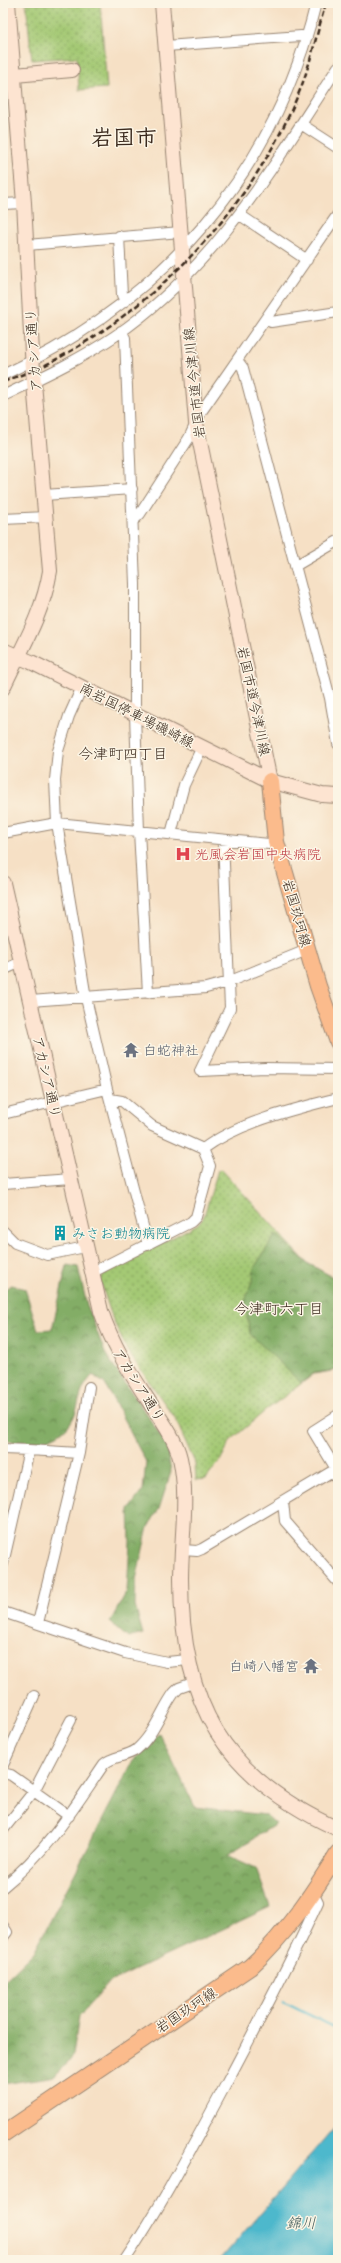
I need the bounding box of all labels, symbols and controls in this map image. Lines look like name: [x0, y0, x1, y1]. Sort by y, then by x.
district label: 岩国市: [91, 125, 157, 156]
street label: アカシア通り: [22, 307, 48, 392]
street label: 岩国市道今津川線: [180, 326, 212, 440]
street label: 岩国市道今津川線: [231, 645, 273, 758]
street label: 南岩国停車場磯崎線: [75, 679, 197, 754]
district label: 今津町四丁目: [78, 745, 168, 767]
hospital icon: 光風会岩国中央病院: [174, 845, 192, 863]
place label: 光風会岩国中央病院: [195, 846, 321, 866]
street label: 岩国玖珂線: [276, 877, 314, 950]
street label: アカシア通り: [26, 1034, 64, 1121]
temple icon: 白蛇神社: [122, 1041, 140, 1059]
place label: 白蛇神社: [143, 1042, 199, 1062]
building icon: みさお動物病院: [51, 1224, 69, 1242]
place label: みさお動物病院: [72, 1225, 170, 1245]
district label: 今津町六丁目: [234, 1300, 324, 1322]
street label: アカシア通り: [107, 1345, 168, 1427]
temple icon: 白崎八幡宮: [302, 1657, 320, 1675]
place label: 白崎八幡宮: [229, 1658, 299, 1678]
street label: 岩国玖珂線: [153, 1984, 222, 2040]
water label: 錦川: [286, 2214, 316, 2236]

